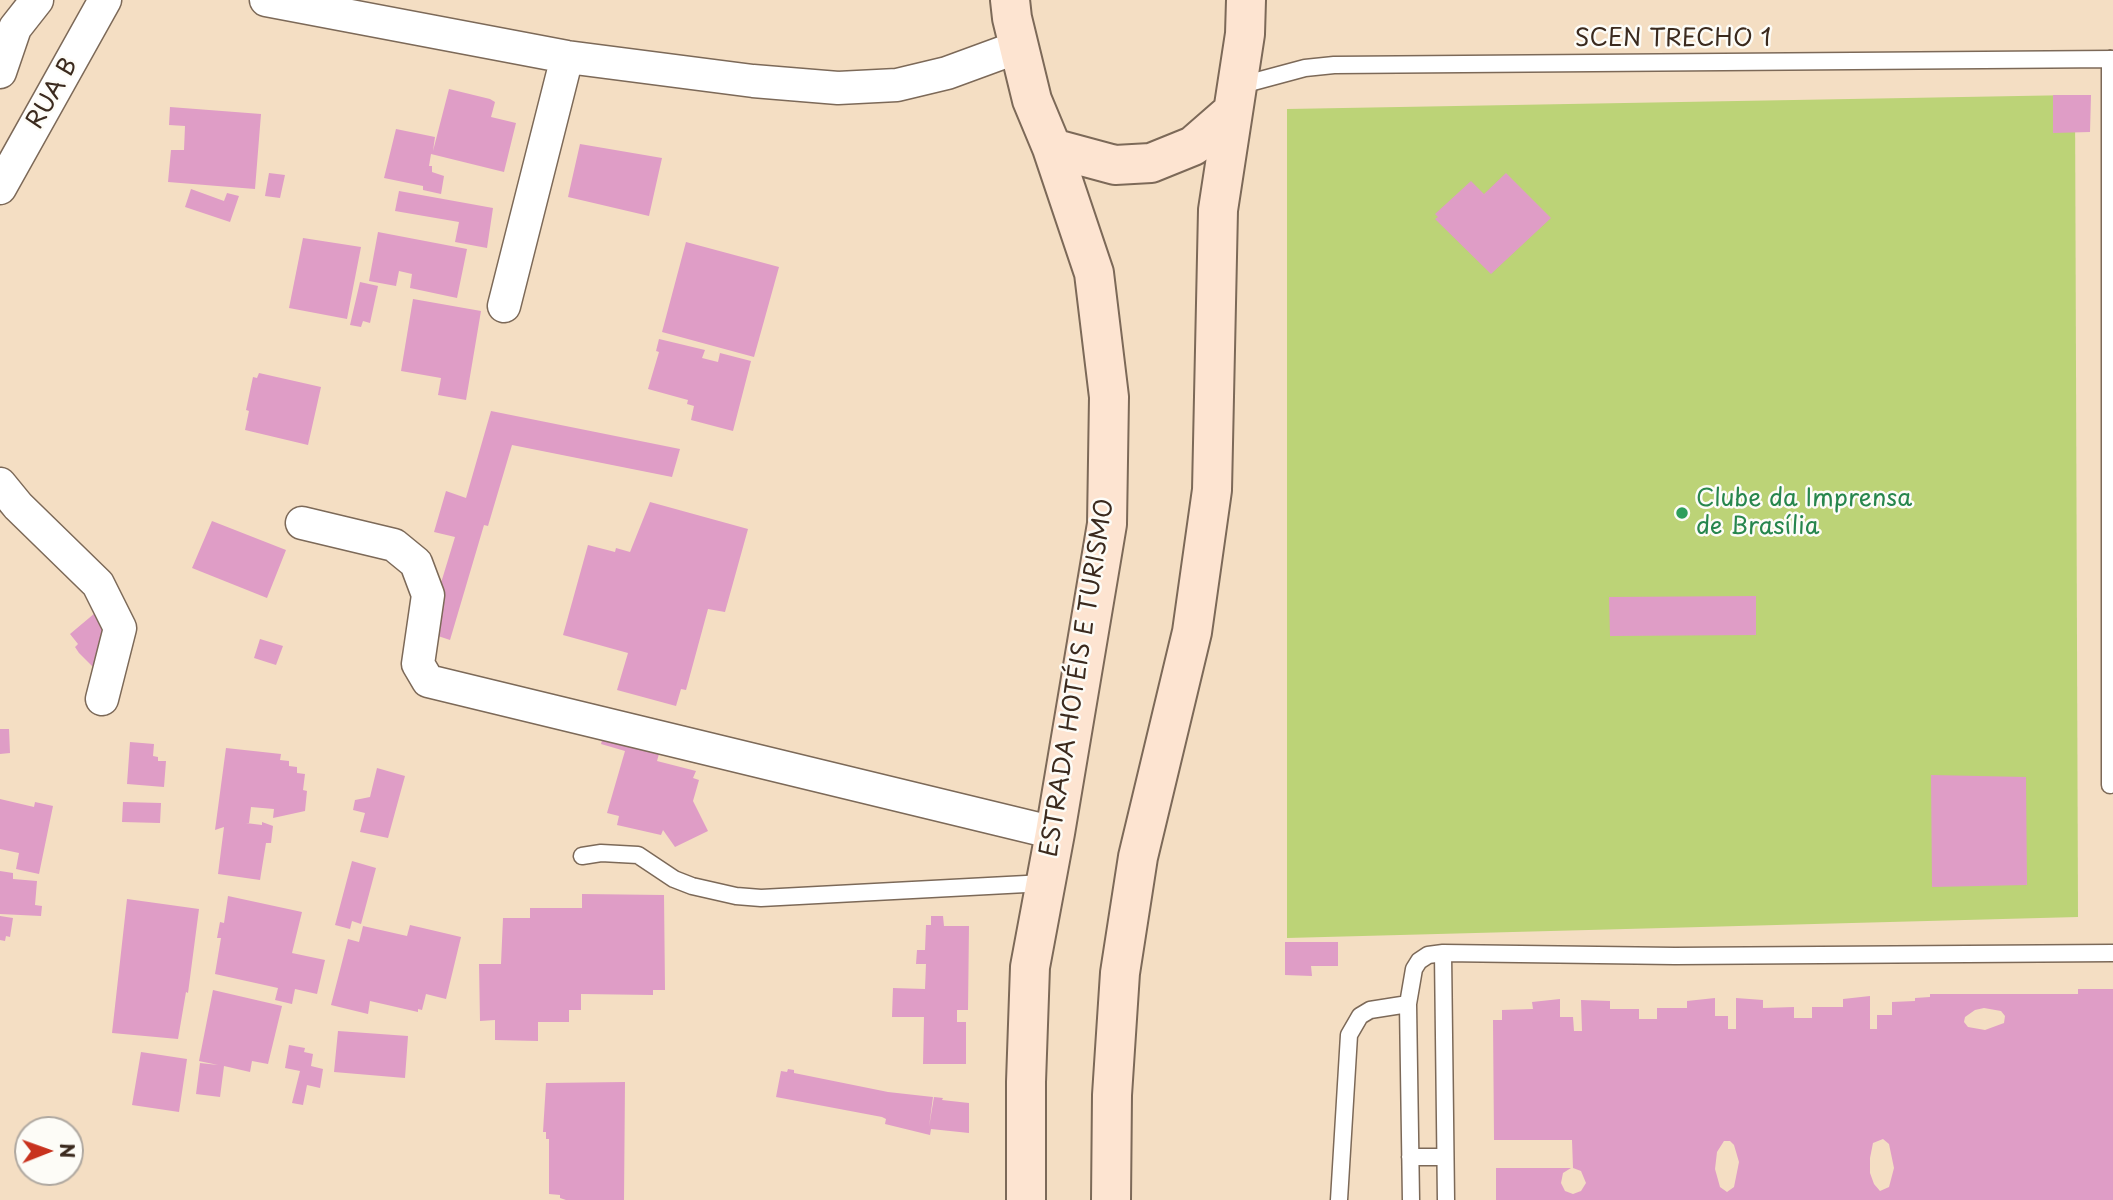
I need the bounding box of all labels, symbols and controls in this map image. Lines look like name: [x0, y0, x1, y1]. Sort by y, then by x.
street label: SCEN TRECHO 1: [1575, 25, 1771, 53]
street label: RUA B: [21, 54, 85, 134]
place label: Clube da Imprensa de Brasília: [1696, 485, 1912, 541]
street label: ESTRADA HOTÉIS E TURISMO: [1035, 497, 1121, 859]
marker: Clube da Imprensa de Brasília: [1674, 505, 1690, 521]
north arrow: [14, 1116, 84, 1186]
text: N: [54, 1143, 82, 1158]

